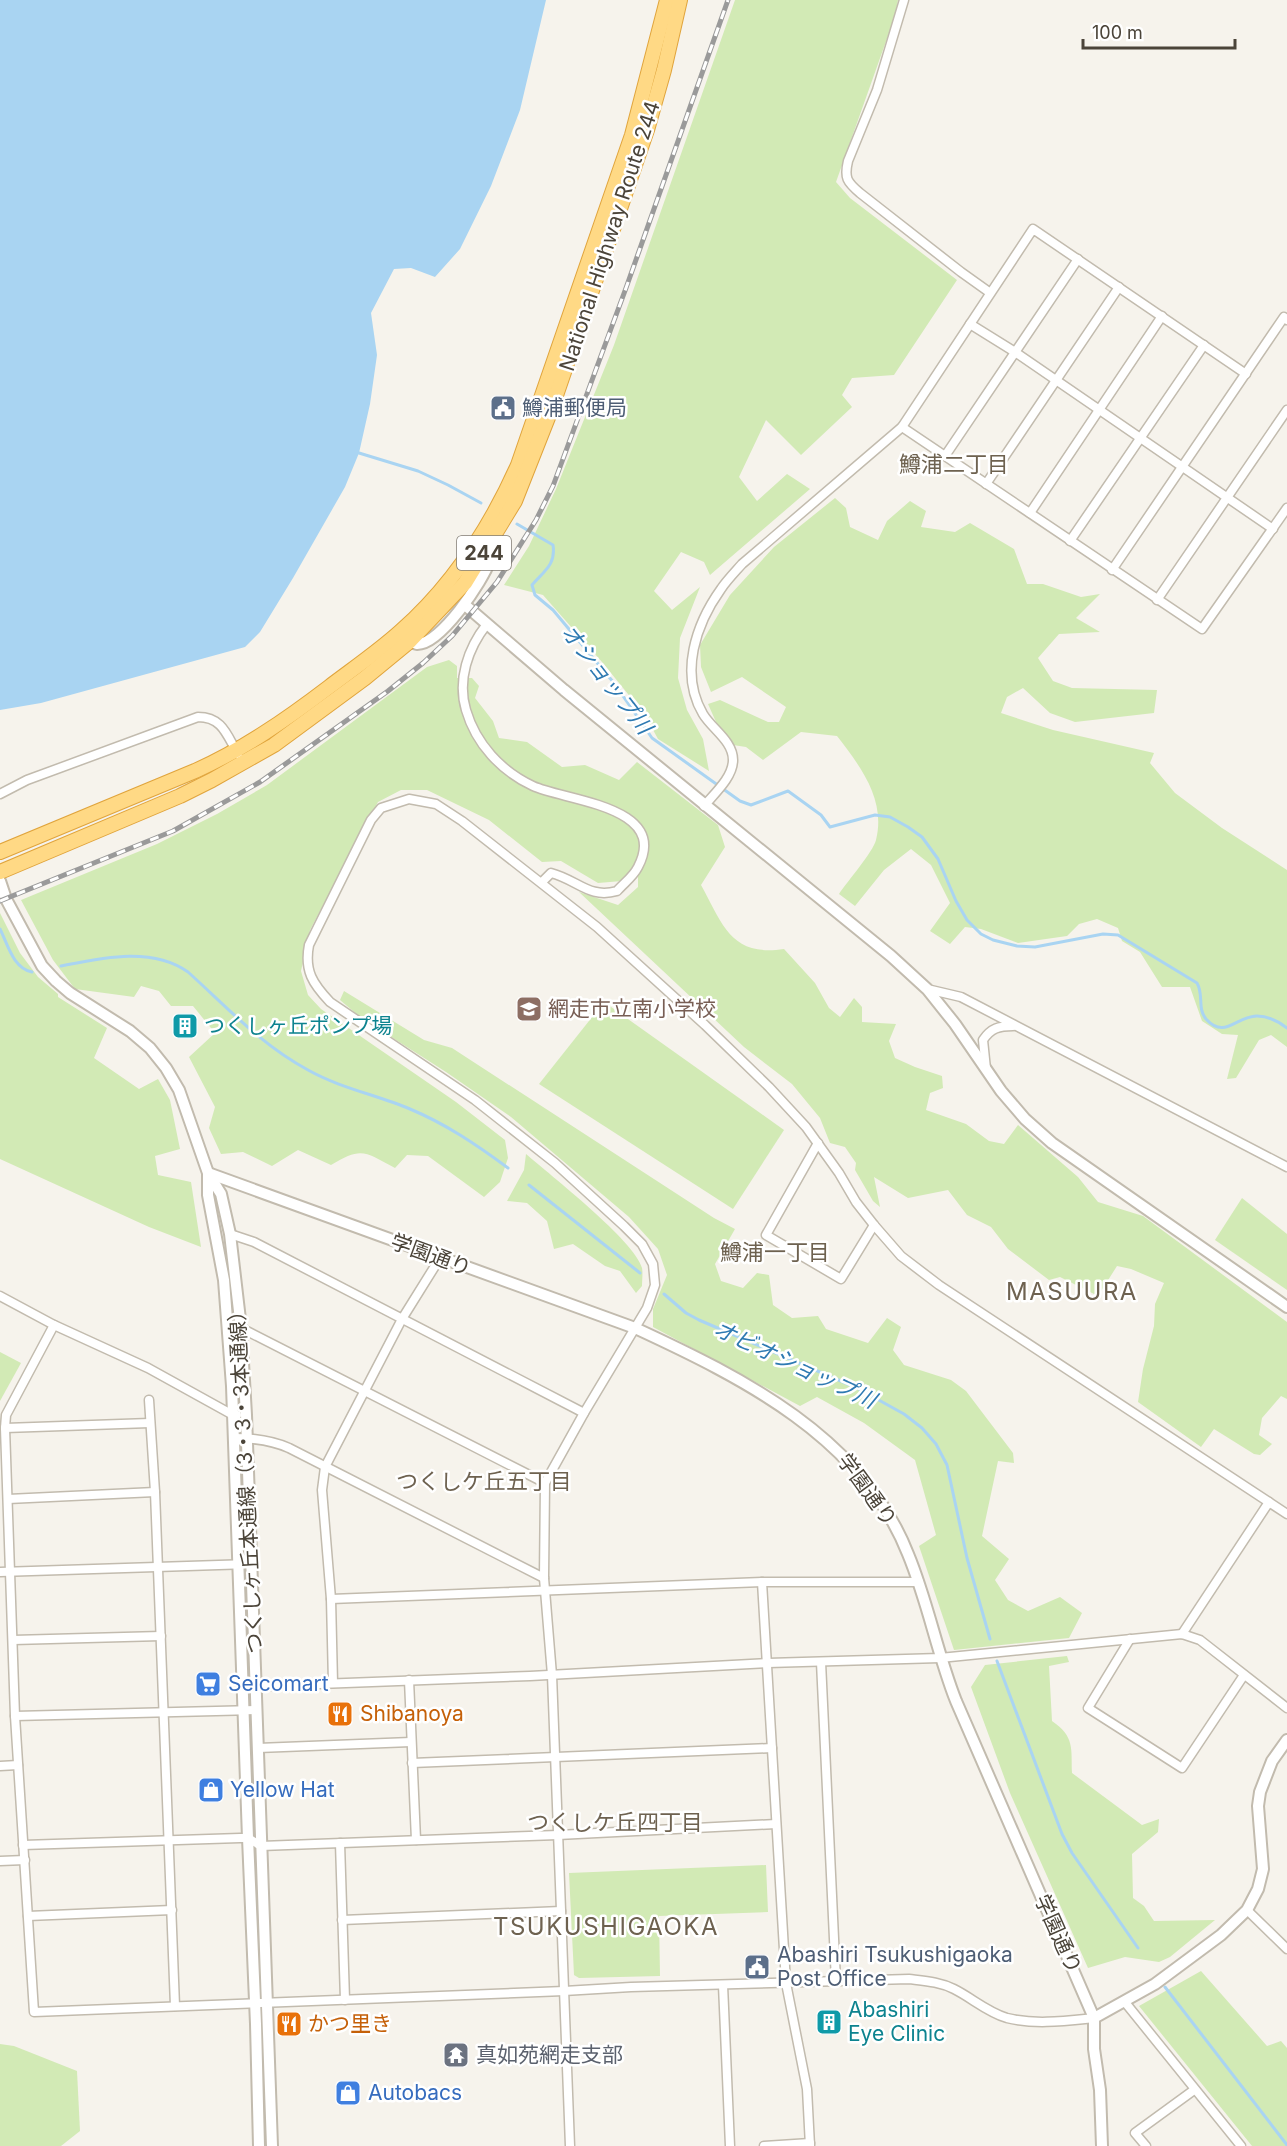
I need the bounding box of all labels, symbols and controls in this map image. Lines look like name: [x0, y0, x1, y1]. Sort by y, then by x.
scale bar: [1083, 12, 1234, 50]
text: 100 m: [1092, 22, 1143, 43]
street label: National Highway Route 244: [554, 98, 665, 374]
public building icon: 鱒浦郵便局: [488, 393, 518, 423]
place label: 鱒浦郵便局: [522, 395, 627, 420]
district label: 鱒浦二丁目: [899, 451, 1009, 477]
road number: 244: [457, 536, 511, 570]
water label: オショップ川: [556, 619, 659, 741]
school or university icon: 網走市立南小学校: [514, 994, 544, 1024]
place label: 網走市立南小学校: [548, 996, 716, 1021]
building icon: つくしヶ丘ポンプ場: [170, 1011, 200, 1041]
place label: つくしヶ丘ポンプ場: [204, 1013, 392, 1038]
street label: 学園通り: [387, 1228, 475, 1281]
district label: 鱒浦一丁目: [720, 1239, 830, 1265]
district label: MASUURA: [1006, 1277, 1138, 1306]
street label: つくしヶ丘本通線（3・3・3本通線）: [224, 1300, 267, 1654]
water label: オビオショップ川: [710, 1315, 882, 1414]
street label: 学園通り: [833, 1448, 902, 1531]
district label: つくしケ丘五丁目: [396, 1468, 572, 1494]
supermarket icon: Seicomart: [193, 1669, 223, 1699]
place label: Seicomart: [228, 1671, 329, 1696]
restaurant icon: Shibanoya: [325, 1699, 355, 1729]
place label: Shibanoya: [360, 1701, 464, 1726]
shop icon: Yellow Hat: [196, 1775, 226, 1805]
place label: Yellow Hat: [230, 1777, 335, 1802]
district label: つくしケ丘四丁目: [527, 1809, 703, 1835]
street label: 学園通り: [1030, 1890, 1087, 1977]
district label: TSUKUSHIGAOKA: [493, 1912, 719, 1941]
place label: Abashiri Tsukushigaoka Post Office: [777, 1942, 1013, 1991]
public building icon: Abashiri Tsukushigaoka Post Office: [742, 1952, 772, 1982]
place label: Abashiri Eye Clinic: [848, 1997, 945, 2046]
building icon: Abashiri Eye Clinic: [814, 2007, 844, 2037]
restaurant icon: かつ里き: [274, 2009, 304, 2039]
place label: かつ里き: [308, 2011, 392, 2036]
temple icon: 真如苑網走支部: [441, 2040, 471, 2070]
place label: 真如苑網走支部: [476, 2042, 623, 2067]
shop icon: Autobacs: [333, 2078, 363, 2108]
place label: Autobacs: [368, 2080, 462, 2105]

